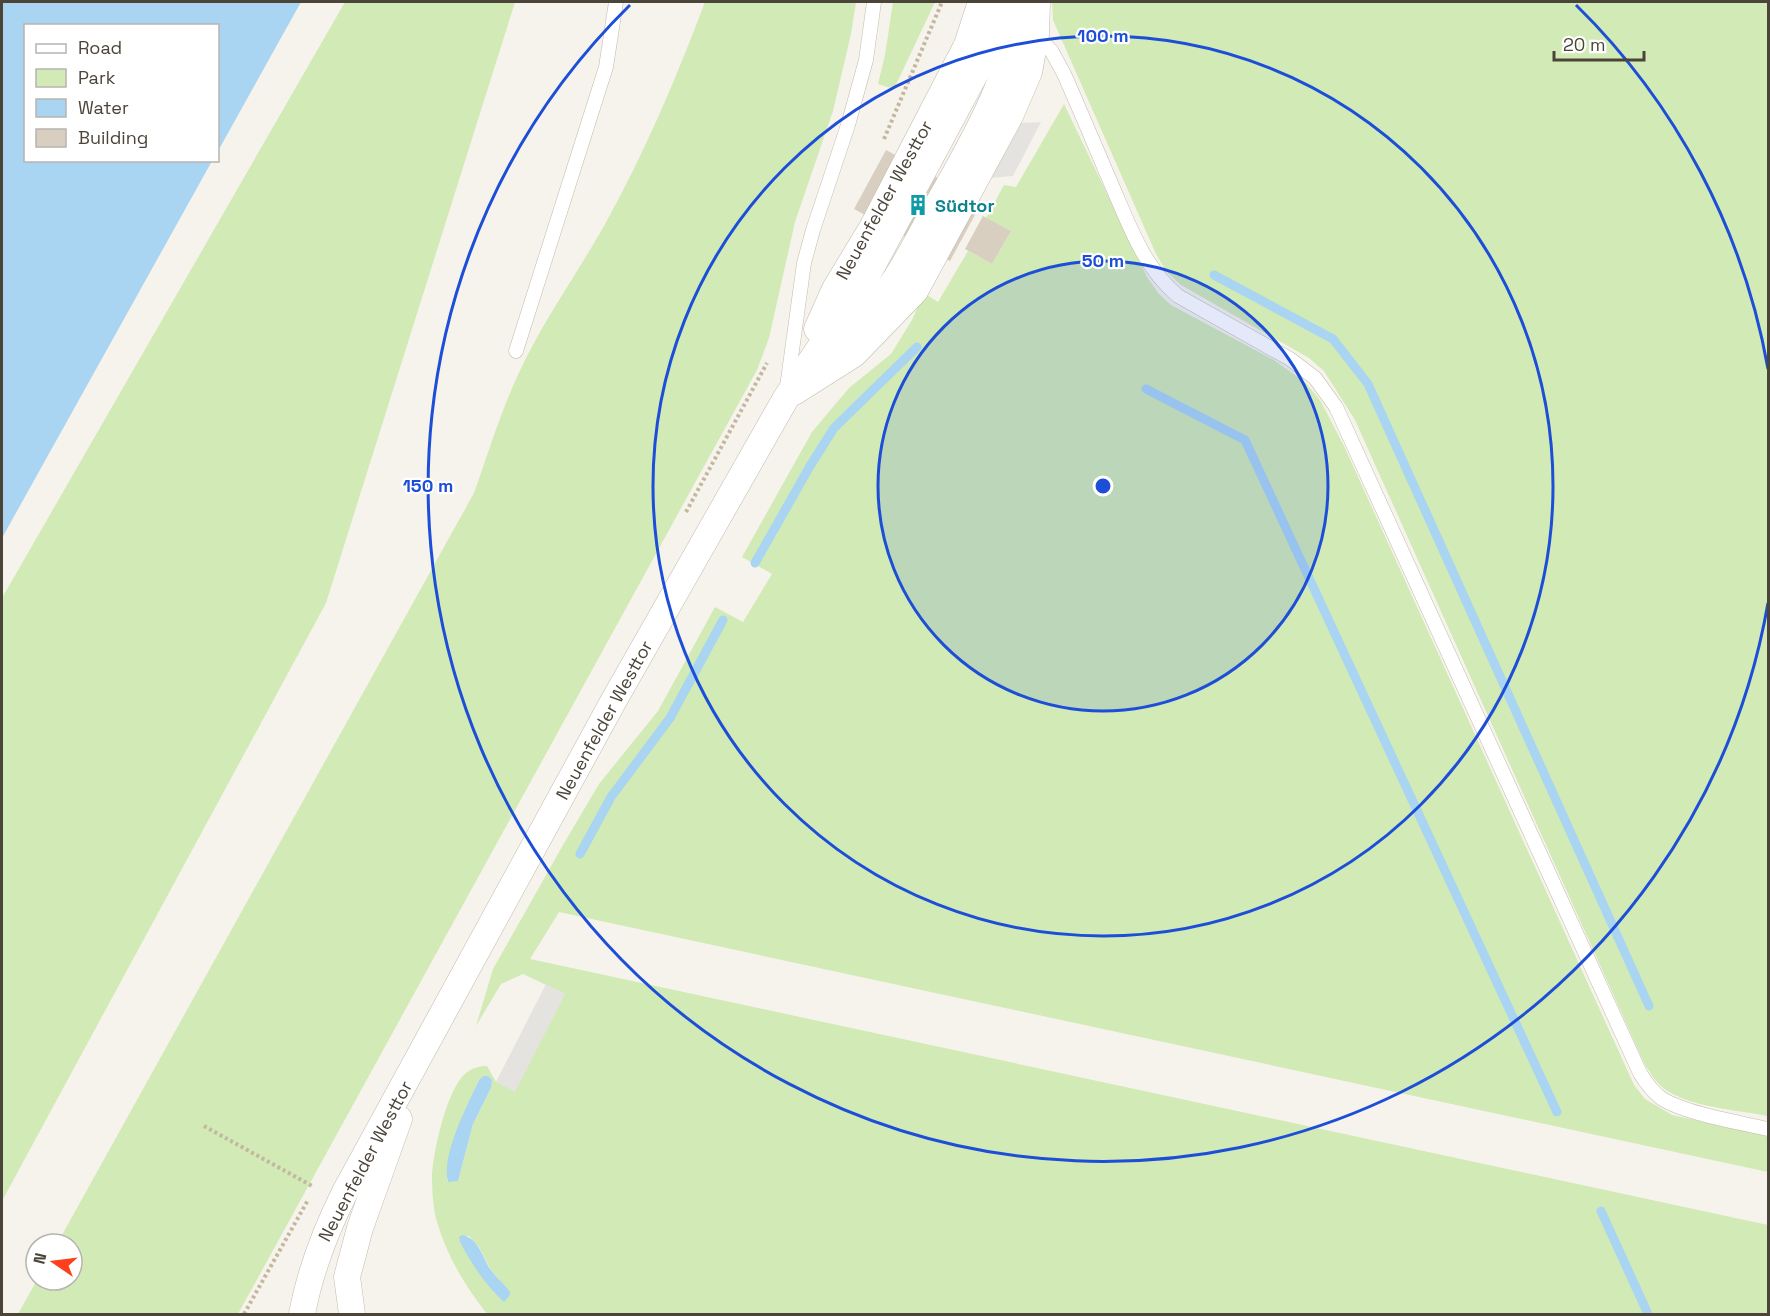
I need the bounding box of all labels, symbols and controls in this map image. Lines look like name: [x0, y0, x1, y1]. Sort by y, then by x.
legend: [24, 24, 219, 162]
text: 100 m: [1077, 24, 1129, 47]
scale bar: [1554, 24, 1644, 62]
text: 20 m: [1563, 33, 1606, 56]
text: Road: [78, 36, 122, 59]
text: Park: [78, 66, 116, 89]
text: Water: [78, 96, 129, 119]
street label: Neuenfelder Westtor: [831, 116, 938, 284]
text: Building: [78, 126, 148, 149]
building icon: Südtor: [906, 193, 930, 217]
place label: Südtor: [935, 194, 995, 217]
text: 50 m: [1082, 249, 1124, 272]
text: 150 m: [403, 474, 453, 497]
centre of rings: [1093, 476, 1113, 496]
street label: Neuenfelder Westtor: [551, 636, 658, 804]
street label: Neuenfelder Westtor: [313, 1076, 417, 1245]
north arrow: [24, 1232, 84, 1292]
text: N: [28, 1251, 51, 1266]

